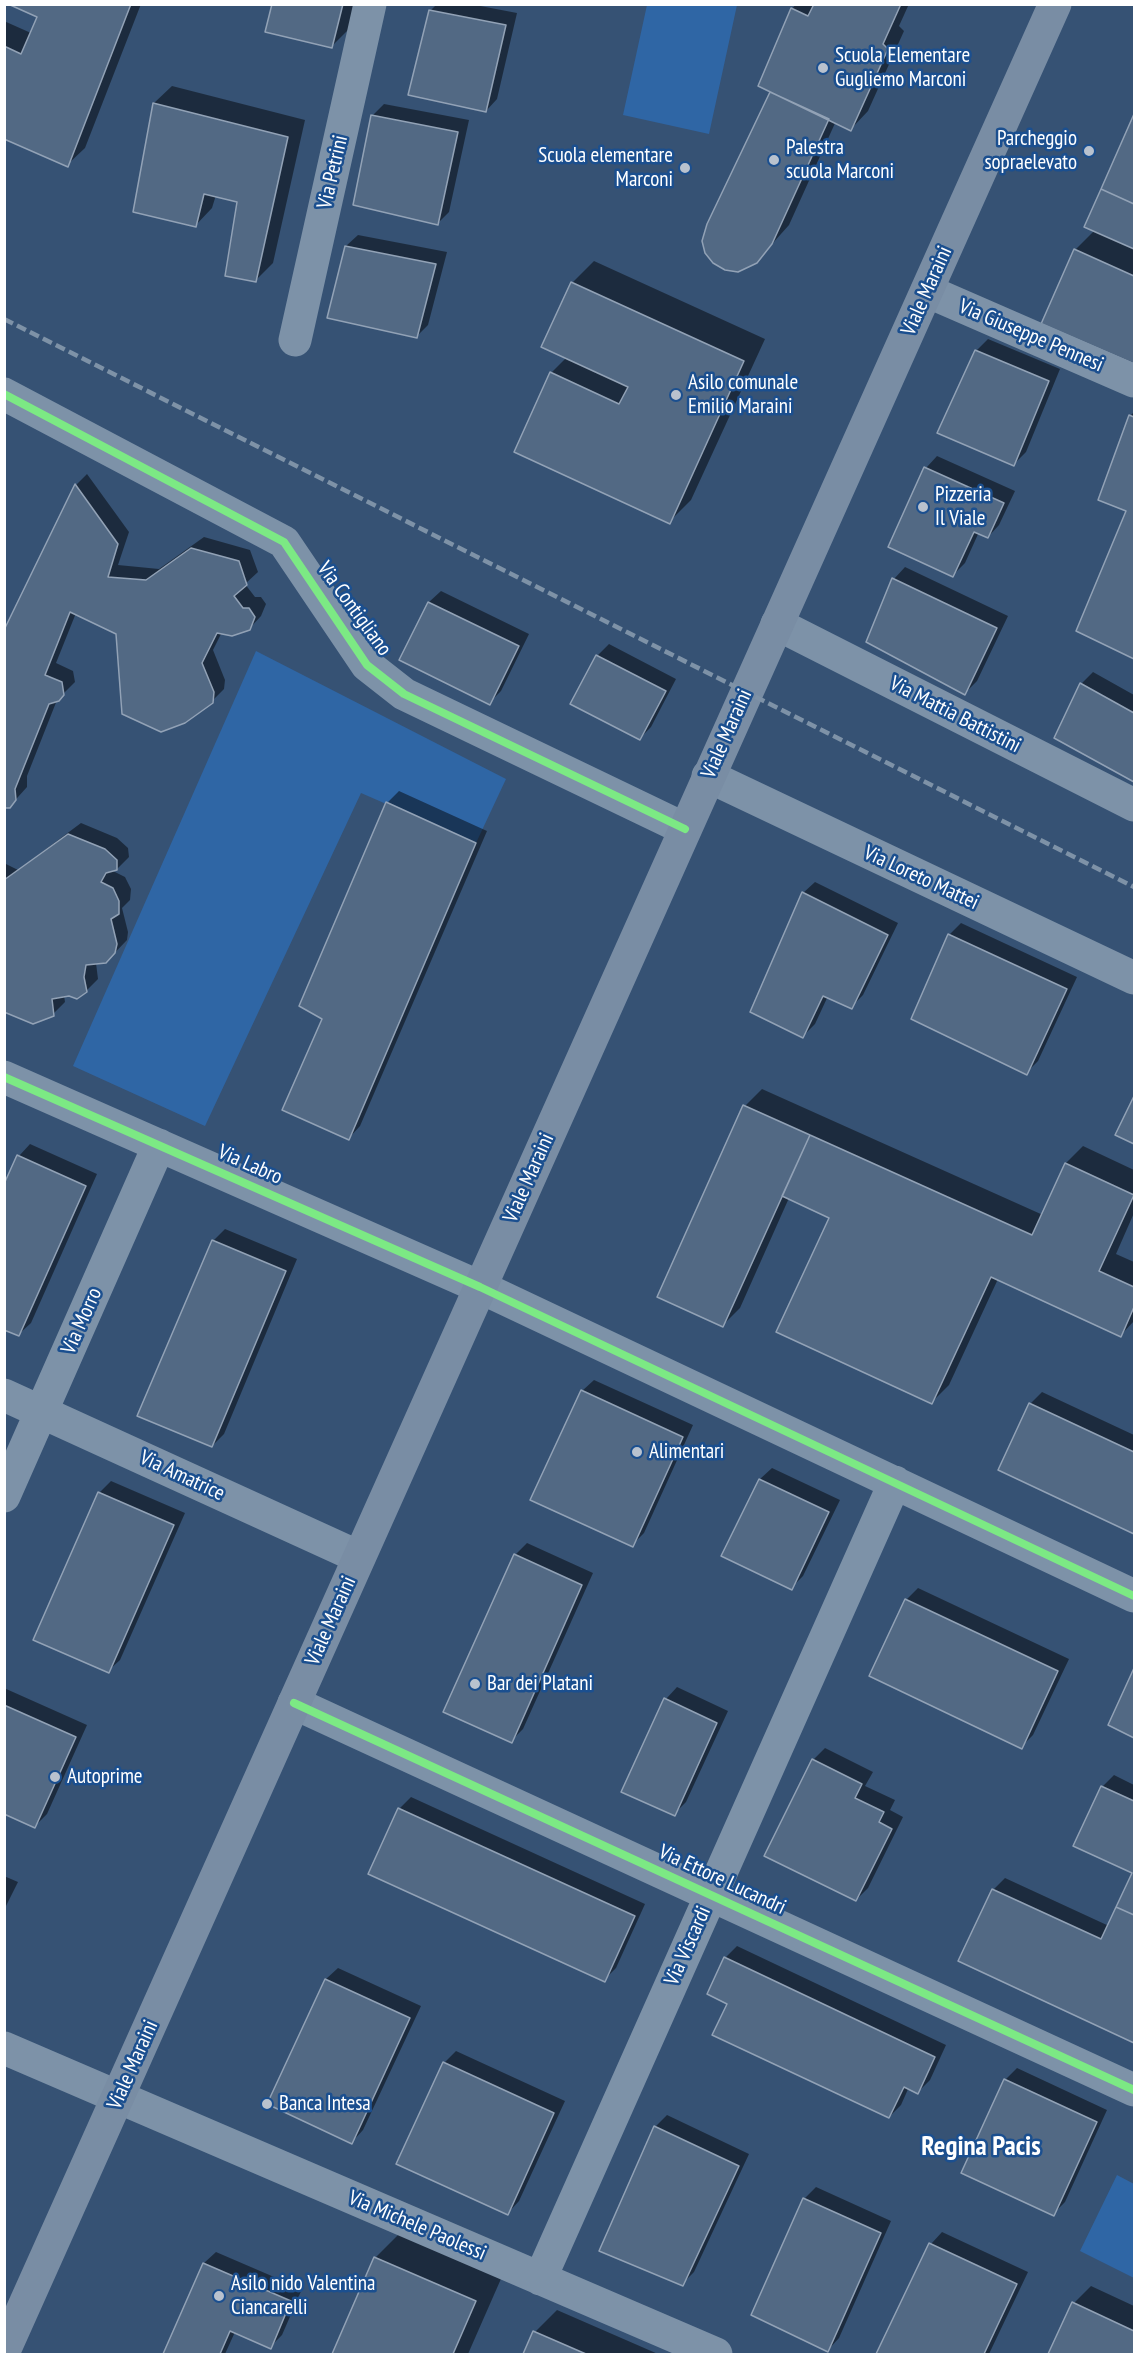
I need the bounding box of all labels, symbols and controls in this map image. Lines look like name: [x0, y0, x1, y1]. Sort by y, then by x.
place label: Scuola Elementare Gugliemo Marconi: [835, 43, 970, 93]
marker: Scuola Elementare Gugliemo Marconi: [816, 61, 830, 75]
place label: Parcheggio sopraelevato: [984, 126, 1077, 176]
street label: Via Petrini: [312, 133, 354, 211]
place label: Palestra scuola Marconi: [786, 135, 894, 185]
place label: Scuola elementare Marconi: [538, 143, 673, 193]
marker: Parcheggio sopraelevato: [1082, 144, 1096, 158]
marker: Palestra scuola Marconi: [767, 153, 781, 167]
marker: Scuola elementare Marconi: [678, 161, 692, 175]
street label: Viale Maraini: [896, 242, 958, 340]
street label: Via Giuseppe Pennesi: [955, 294, 1107, 378]
place label: Asilo comunale Emilio Maraini: [688, 370, 798, 420]
marker: Asilo comunale Emilio Maraini: [669, 388, 683, 402]
place label: Pizzeria Il Viale: [935, 482, 991, 532]
marker: Pizzeria Il Viale: [916, 500, 930, 514]
street label: Via Contigliano: [311, 557, 397, 661]
street label: Via Mattia Battistini: [885, 671, 1025, 759]
street label: Viale Maraini: [696, 685, 758, 783]
street label: Via Loreto Mattei: [860, 840, 982, 916]
street label: Viale Maraini: [498, 1129, 560, 1227]
street label: Via Labro: [214, 1140, 286, 1190]
street label: Via Morro: [56, 1284, 108, 1358]
place label: Alimentari: [649, 1439, 724, 1465]
street label: Via Amatrice: [135, 1445, 229, 1507]
marker: Alimentari: [630, 1445, 644, 1459]
street label: Viale Maraini: [300, 1572, 362, 1670]
place label: Bar dei Platani: [487, 1671, 593, 1697]
marker: Bar dei Platani: [468, 1677, 482, 1691]
place label: Autoprime: [67, 1764, 143, 1790]
marker: Autoprime: [48, 1770, 62, 1784]
street label: Via Ettore Lucandri: [654, 1840, 790, 1920]
street label: Via Viscardi: [659, 1903, 717, 1989]
street label: Viale Maraini: [102, 2016, 164, 2114]
place label: Banca Intesa: [279, 2091, 371, 2117]
marker: Banca Intesa: [260, 2097, 274, 2111]
district label: Regina Pacis: [921, 2131, 1041, 2163]
street label: Via Michele Paolessi: [344, 2186, 490, 2266]
place label: Asilo nido Valentina Ciancarelli: [231, 2271, 375, 2321]
marker: Asilo nido Valentina Ciancarelli: [212, 2289, 226, 2303]

